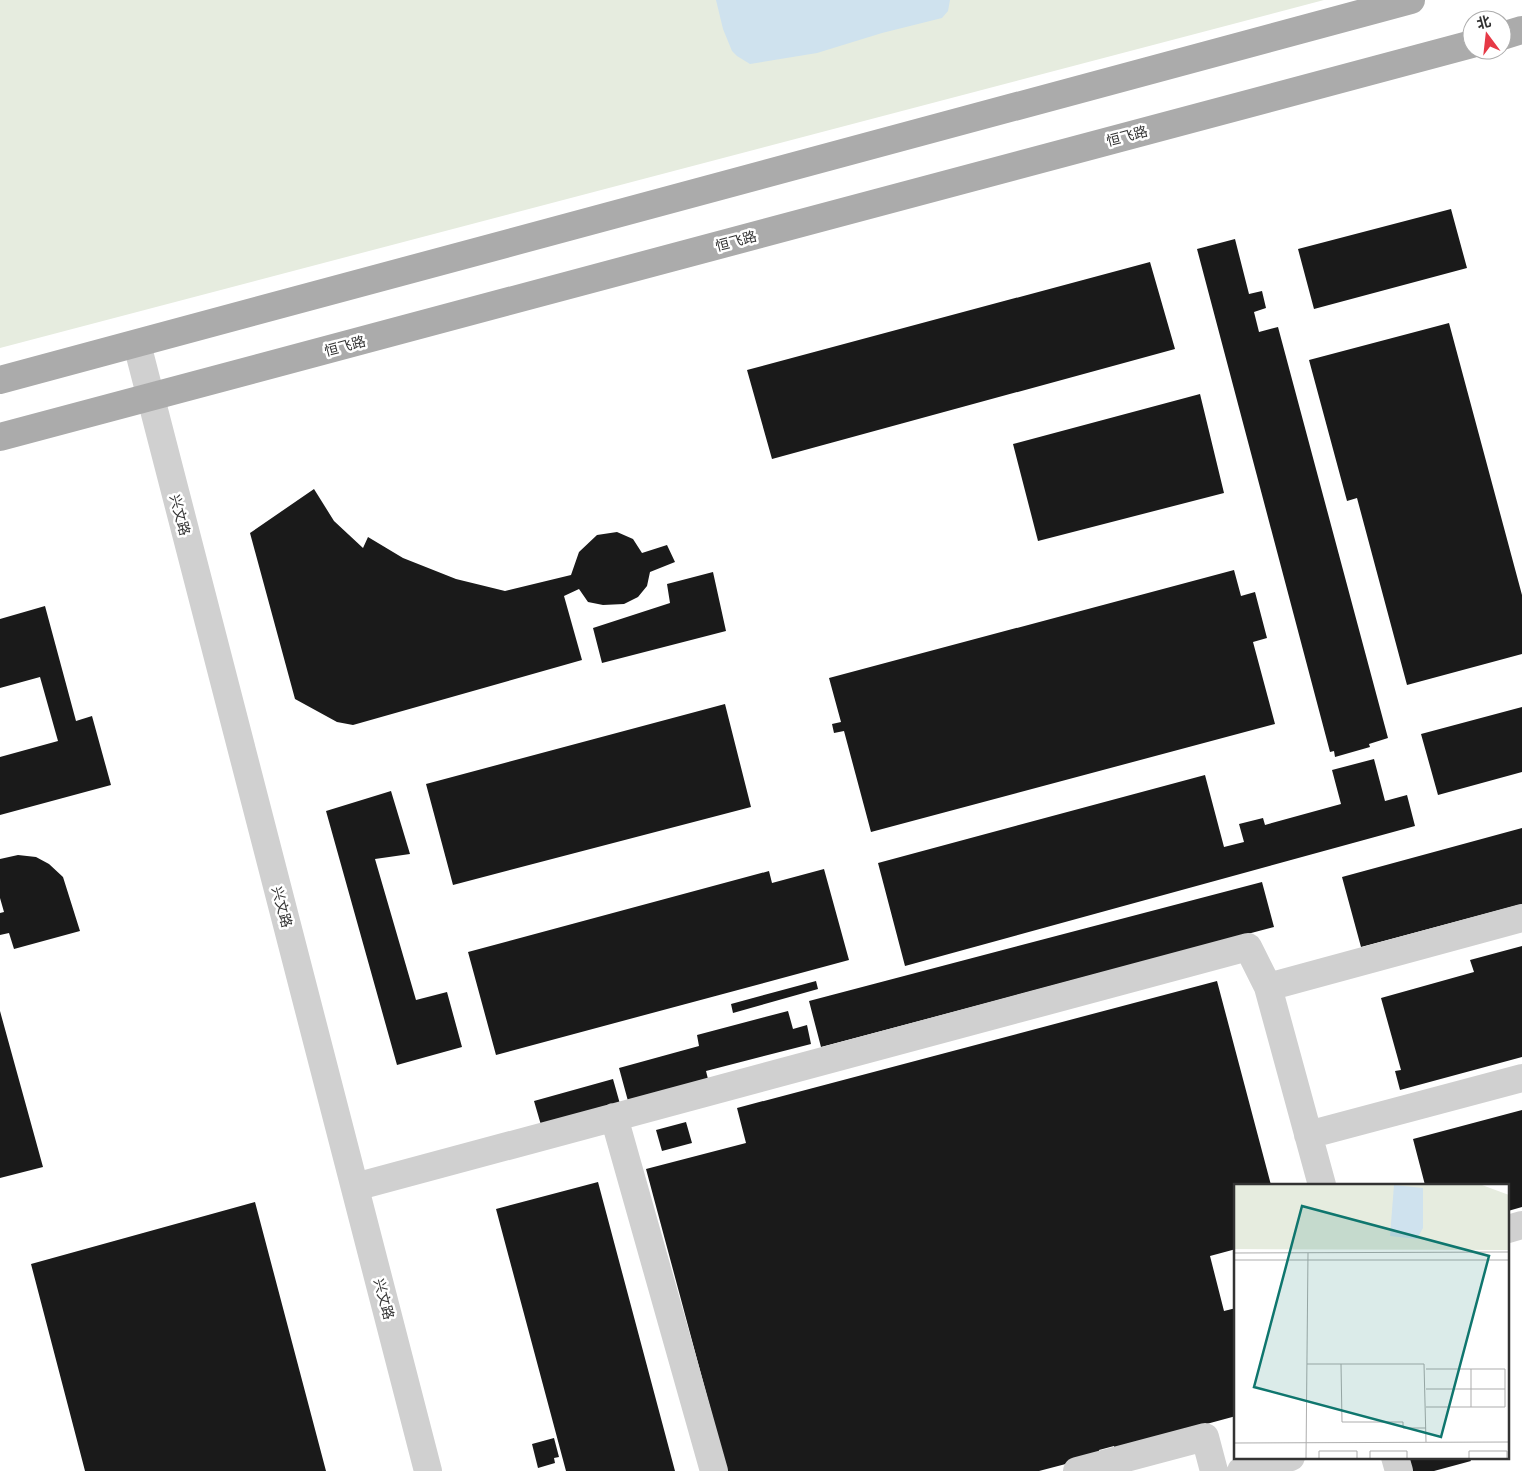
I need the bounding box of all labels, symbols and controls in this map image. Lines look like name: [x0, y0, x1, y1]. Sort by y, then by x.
north arrow: [1462, 10, 1512, 60]
text: 北: [1475, 12, 1492, 32]
street label: 恒飞路: [1104, 122, 1149, 149]
street label: 恒飞路: [713, 227, 758, 254]
street label: 恒飞路: [322, 332, 367, 359]
street label: 兴文路: [167, 492, 194, 537]
street label: 兴文路: [269, 884, 296, 929]
inset map: [1234, 1184, 1510, 1458]
street label: 兴文路: [371, 1276, 398, 1321]

